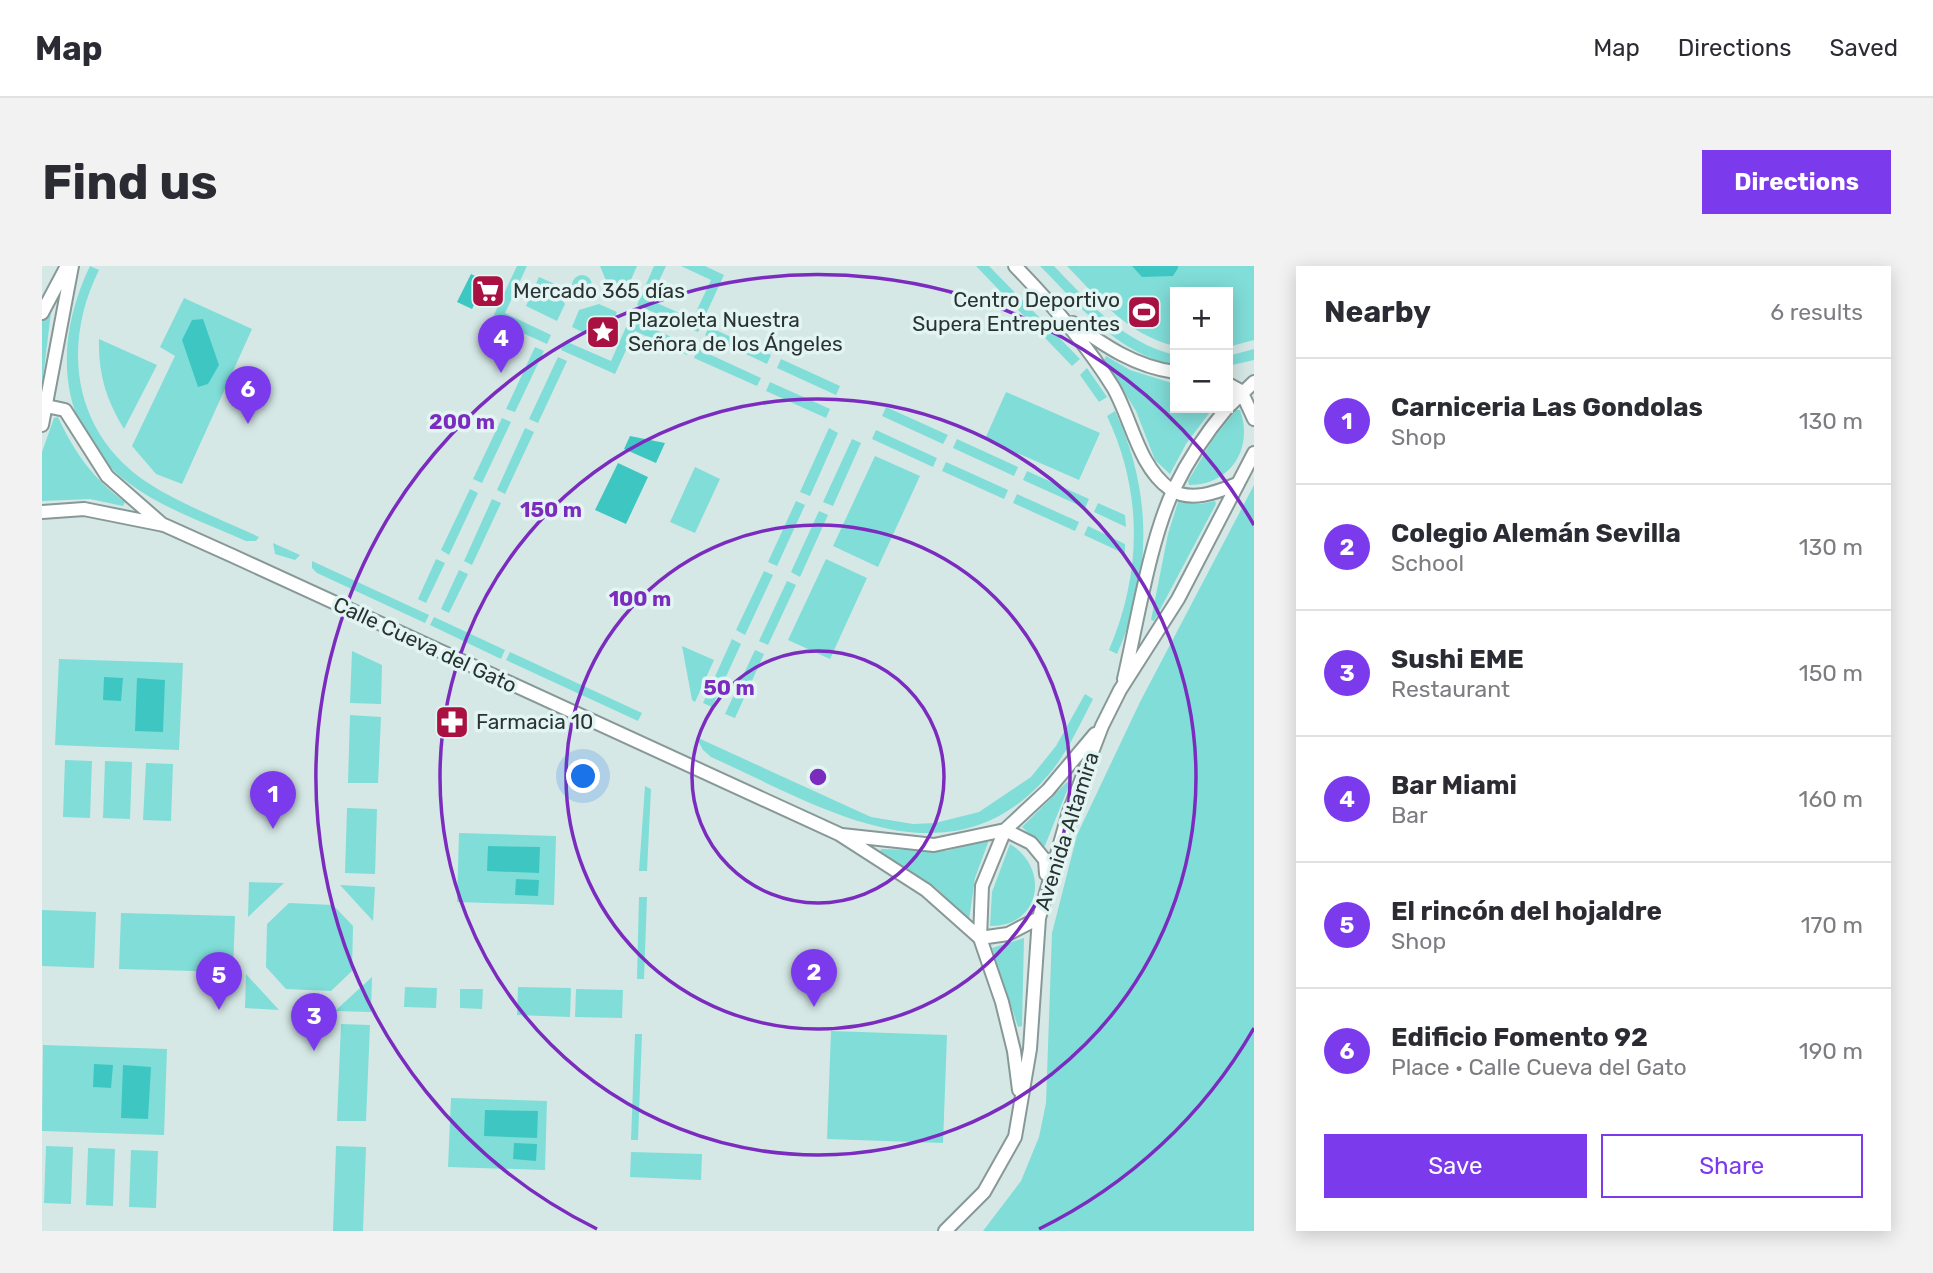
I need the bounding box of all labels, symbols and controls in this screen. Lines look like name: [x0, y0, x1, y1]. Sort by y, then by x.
text: Map: [35, 29, 103, 68]
text: Map: [1593, 34, 1640, 62]
text: Directions: [1678, 34, 1791, 62]
text: Saved: [1829, 34, 1898, 62]
button: Directions: [1702, 150, 1891, 214]
text: Find us: [42, 153, 218, 211]
supermarket icon: Mercado 365 días: [469, 272, 507, 310]
place label: Mercado 365 días: [513, 278, 685, 303]
place label: Centro Deportivo Supera Entrepuentes: [912, 287, 1120, 336]
map controls: [1170, 287, 1233, 413]
button: +: [1170, 287, 1233, 350]
sports icon: Centro Deportivo Supera Entrepuentes: [1125, 293, 1163, 331]
text: Nearby: [1324, 294, 1431, 330]
text: 6 results: [1770, 298, 1863, 326]
place label: Plazoleta Nuestra Señora de los Ángeles: [628, 307, 843, 356]
place icon: Plazoleta Nuestra Señora de los Ángeles: [584, 313, 622, 351]
pin: 4: [478, 315, 524, 373]
button: −: [1170, 350, 1233, 413]
pin: 6: [225, 366, 271, 424]
text: Carniceria Las Gondolas: [1391, 392, 1703, 423]
text: 1: [1341, 407, 1353, 435]
text: 130 m: [1799, 407, 1863, 435]
text: 200 m: [429, 409, 495, 434]
text: Shop: [1391, 423, 1446, 451]
text: 150 m: [520, 497, 582, 522]
text: Colegio Alemán Sevilla: [1391, 518, 1681, 549]
text: 2: [1340, 533, 1354, 561]
text: 130 m: [1799, 533, 1863, 561]
text: School: [1391, 549, 1464, 577]
text: 100 m: [609, 586, 671, 611]
street label: Calle Cueva del Gato: [330, 591, 521, 698]
text: Sushi EME: [1391, 644, 1524, 675]
text: 3: [1339, 659, 1355, 687]
text: 150 m: [1799, 659, 1863, 687]
text: 50 m: [703, 675, 755, 700]
text: Restaurant: [1391, 675, 1510, 703]
pharmacy icon: Farmacia 10: [433, 703, 471, 741]
place label: Farmacia 10: [476, 709, 593, 734]
street label: Avenida Altamira: [1029, 748, 1104, 913]
your location: [566, 759, 600, 793]
centre of rings: [806, 765, 830, 789]
text: Bar Miami: [1391, 770, 1517, 801]
pin: 1: [250, 771, 296, 829]
text: 4: [1339, 785, 1355, 813]
text: 160 m: [1799, 785, 1863, 813]
text: Bar: [1391, 801, 1428, 829]
text: El rincón del hojaldre: [1391, 896, 1662, 927]
text: 5: [1340, 911, 1354, 939]
text: 170 m: [1801, 911, 1863, 939]
text: Shop: [1391, 927, 1446, 955]
pin: 2: [791, 949, 837, 1007]
pin: 5: [196, 952, 242, 1010]
pin: 3: [291, 993, 337, 1051]
text: Edificio Fomento 92: [1391, 1022, 1648, 1053]
text: 6: [1340, 1037, 1354, 1065]
text: 190 m: [1799, 1037, 1863, 1065]
text: Place · Calle Cueva del Gato: [1391, 1053, 1687, 1081]
button: Save: [1324, 1134, 1587, 1198]
button: Share: [1601, 1134, 1863, 1198]

